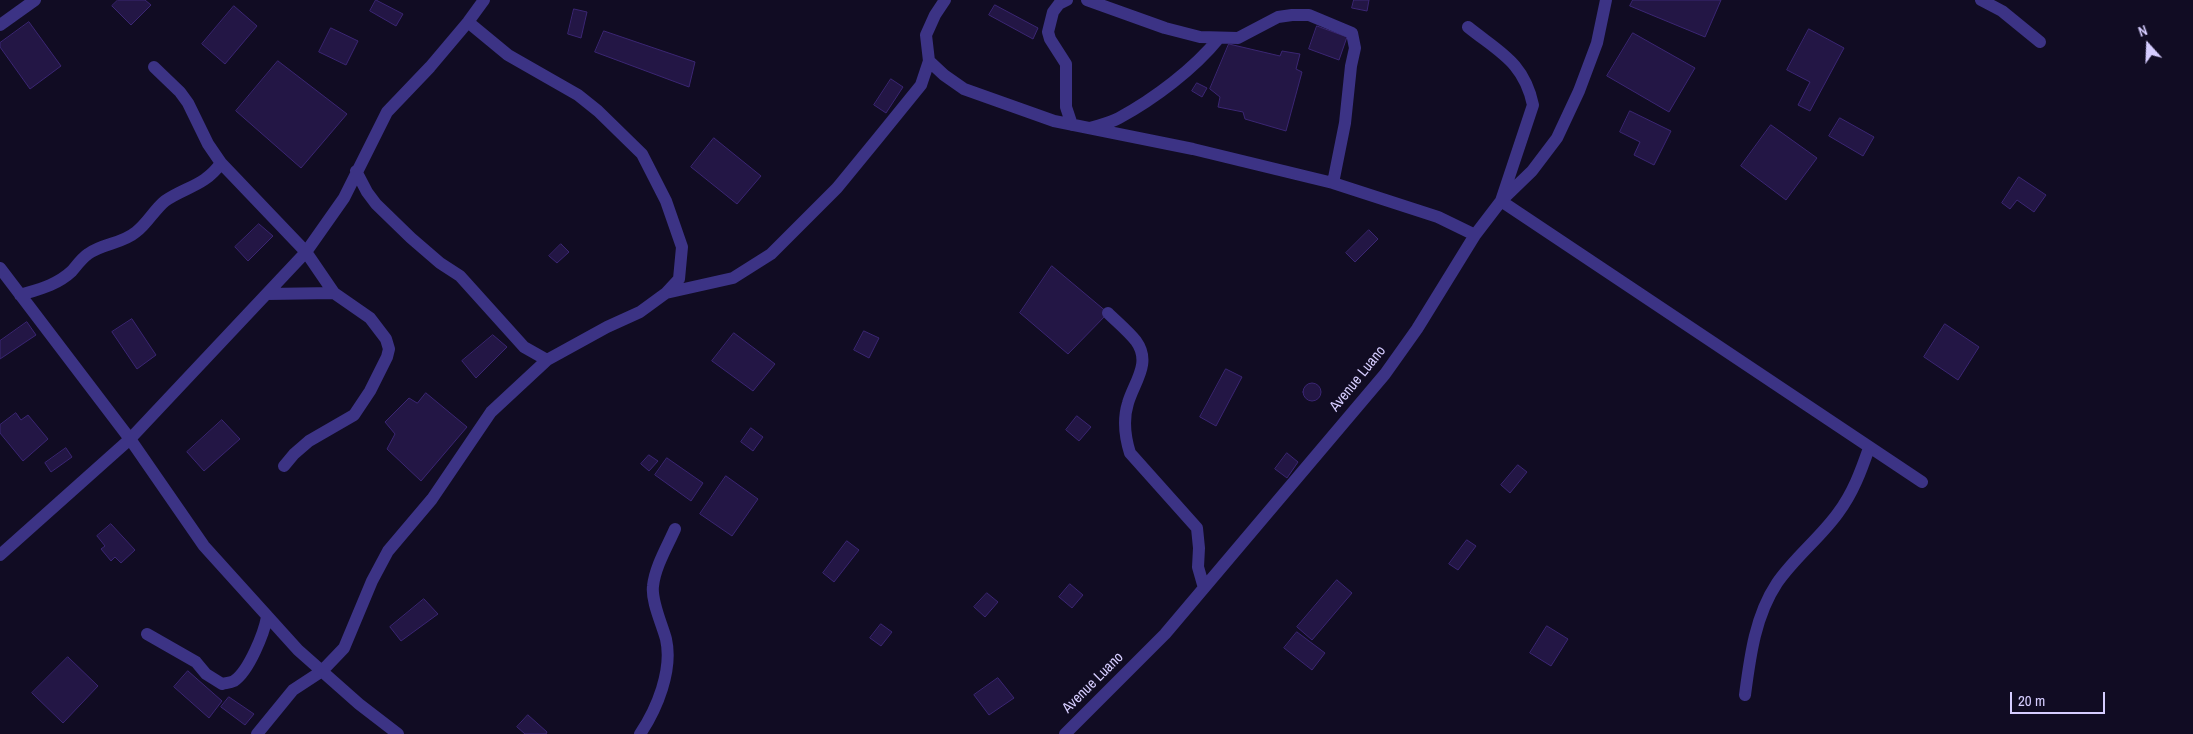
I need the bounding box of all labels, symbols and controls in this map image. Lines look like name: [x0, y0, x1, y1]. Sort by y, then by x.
north arrow: [2123, 20, 2173, 70]
text: N: [2136, 21, 2150, 41]
street label: Avenue Luano: [1326, 343, 1390, 415]
street label: Avenue Luano: [1059, 649, 1127, 717]
scale bar: [2013, 682, 2108, 714]
text: 20 m: [2018, 690, 2045, 711]

